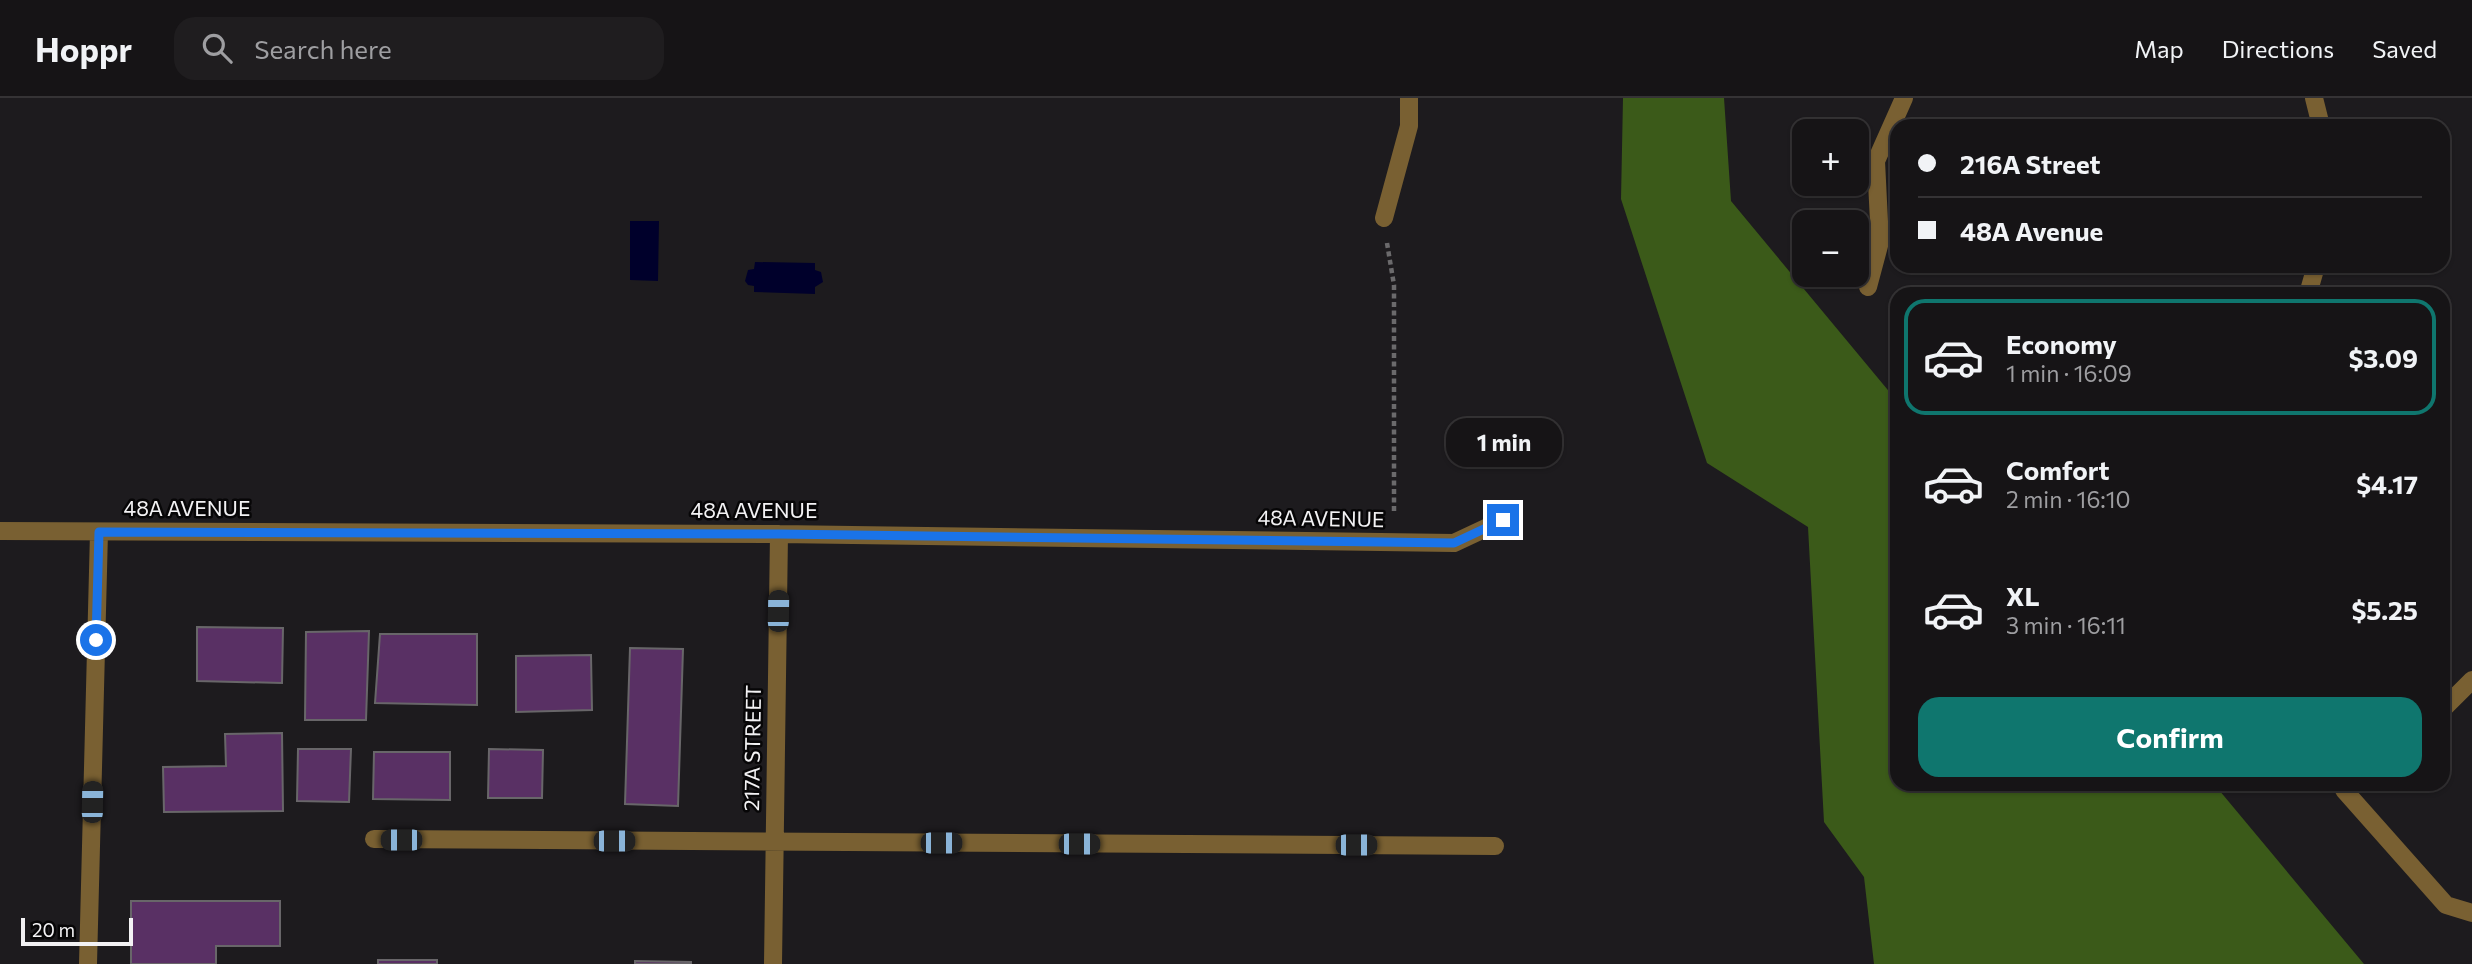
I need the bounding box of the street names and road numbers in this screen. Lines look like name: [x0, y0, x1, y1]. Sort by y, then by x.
street label: 48A AVENUE: [124, 495, 250, 520]
street label: 48A AVENUE: [691, 497, 817, 522]
street label: 48A AVENUE: [1257, 504, 1385, 531]
street label: 217A STREET: [738, 685, 765, 811]

